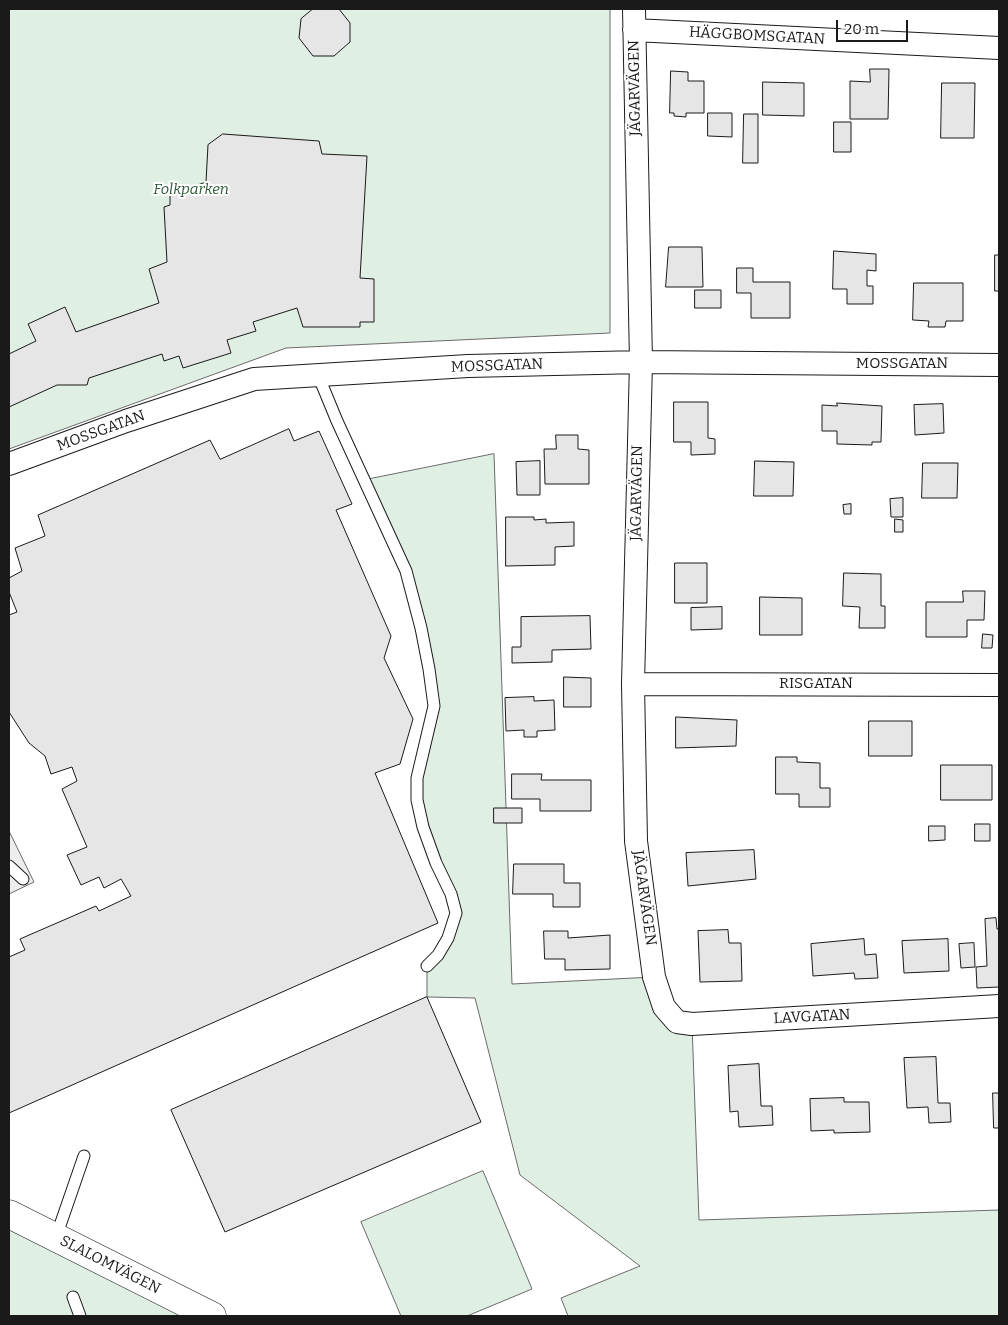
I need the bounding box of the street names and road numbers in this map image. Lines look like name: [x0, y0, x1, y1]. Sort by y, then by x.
street label: HÄGGBOMSGATAN: [688, 23, 826, 49]
street label: JÄGARVÄGEN: [625, 40, 645, 136]
street label: MOSSGATAN: [451, 355, 543, 377]
street label: MOSSGATAN: [856, 355, 948, 373]
street label: MOSSGATAN: [55, 407, 147, 455]
street label: JÄGARVÄGEN: [627, 445, 647, 541]
street label: RISGATAN: [779, 675, 853, 693]
street label: JÄGARVÄGEN: [628, 849, 660, 947]
street label: LAVGATAN: [773, 1006, 851, 1028]
street label: SLALOMVÄGEN: [57, 1232, 163, 1298]

